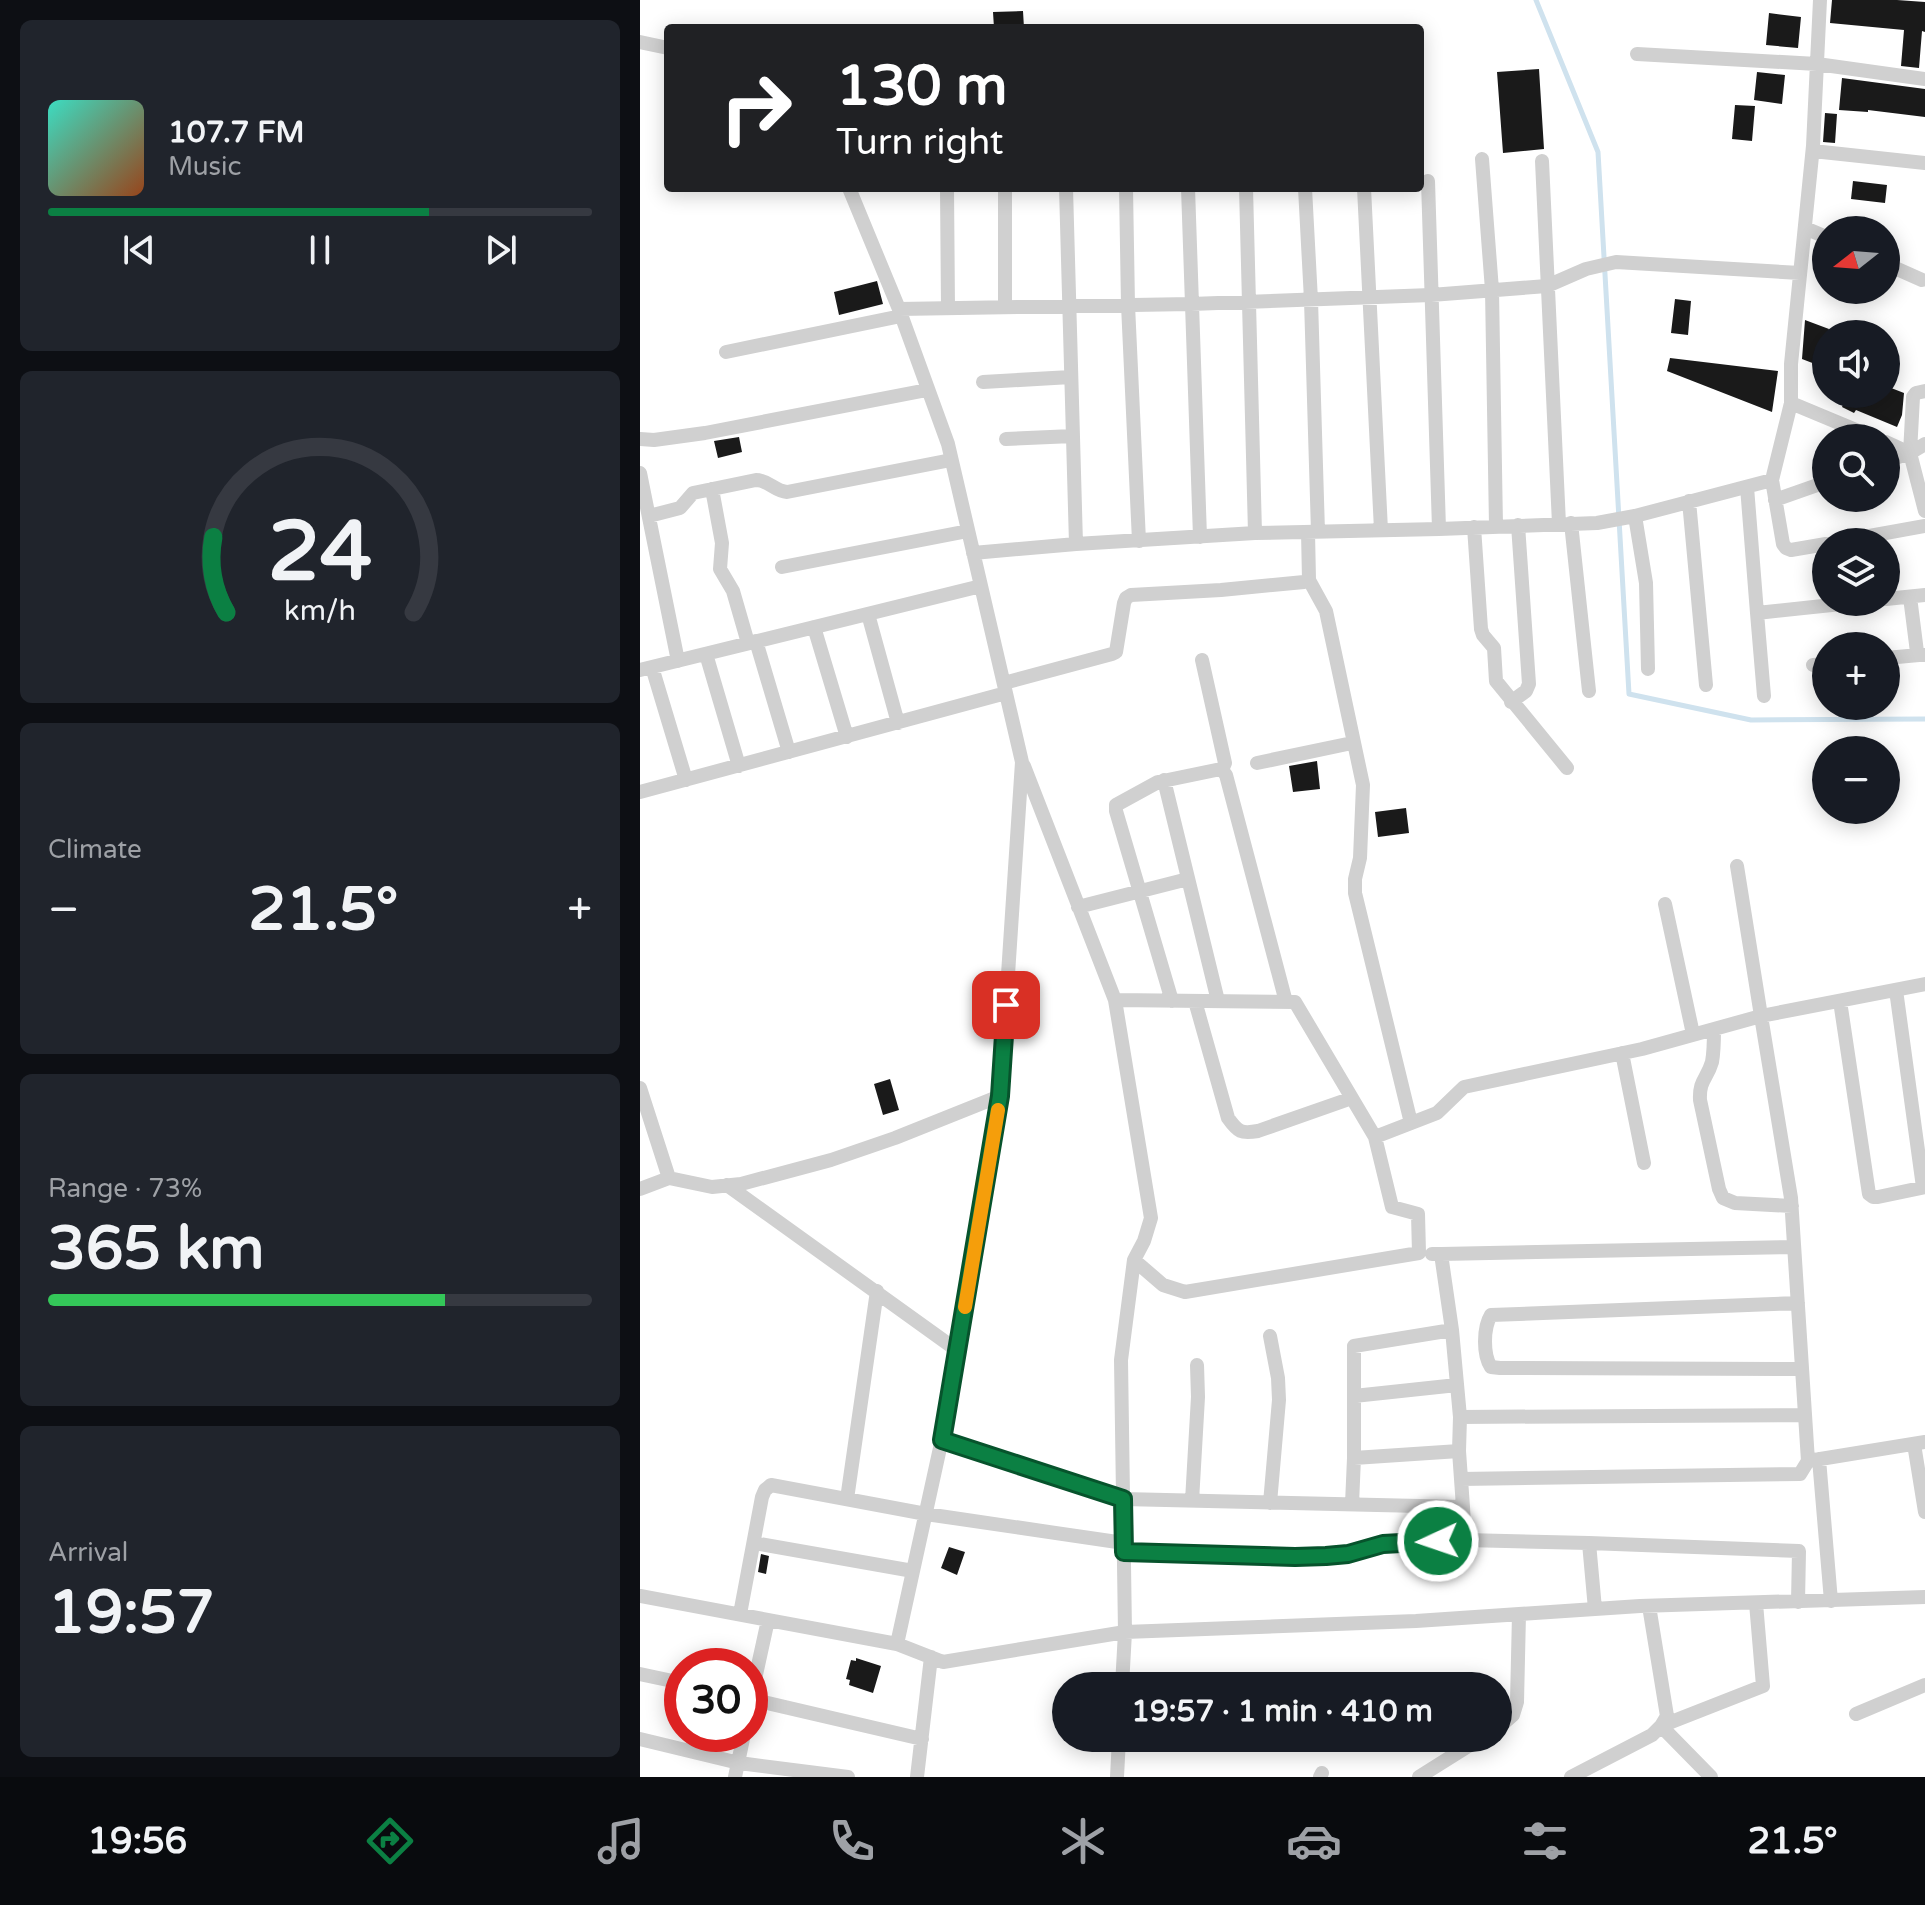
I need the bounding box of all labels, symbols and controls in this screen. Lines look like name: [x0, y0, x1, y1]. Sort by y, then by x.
text: 130 m: [836, 53, 1007, 120]
icon: right: [704, 56, 808, 160]
text: 107.7 FM: [168, 114, 304, 151]
text: Turn right: [836, 121, 1003, 164]
text: Music: [168, 151, 241, 182]
north arrow: [1812, 216, 1900, 304]
map controls: [1812, 216, 1900, 824]
icon: previous: [117, 228, 161, 272]
icon: pause: [298, 228, 342, 272]
icon: next: [479, 228, 523, 272]
button: sound: [1812, 320, 1900, 408]
button: search: [1812, 424, 1900, 512]
text: 24: [268, 503, 372, 603]
button: layers: [1812, 528, 1900, 616]
text: km/h: [284, 594, 356, 628]
button: +: [1812, 632, 1900, 720]
button: −: [1812, 736, 1900, 824]
text: Climate: [48, 834, 142, 865]
text: 21.5°: [248, 874, 398, 946]
text: −: [48, 884, 79, 937]
text: +: [567, 884, 592, 937]
pin: [972, 971, 1040, 1039]
icon: arrive: [984, 983, 1028, 1027]
text: Range · 73%: [48, 1173, 202, 1204]
text: 365 km: [48, 1213, 264, 1285]
position arrow: [1396, 1499, 1480, 1583]
text: Arrival: [48, 1537, 128, 1568]
text: 19:57: [48, 1577, 214, 1649]
speed limit sign: 30: [664, 1648, 768, 1752]
text: 19:57 · 1 min · 410 m: [1131, 1693, 1433, 1730]
icon: directions: [362, 1813, 418, 1869]
icon: music: [593, 1813, 649, 1869]
icon: phone: [824, 1813, 880, 1869]
icon: climate: [1055, 1813, 1111, 1869]
icon: car: [1286, 1813, 1342, 1869]
icon: filters: [1517, 1813, 1573, 1869]
text: 19:56: [87, 1820, 187, 1863]
text: 21.5°: [1747, 1820, 1838, 1863]

